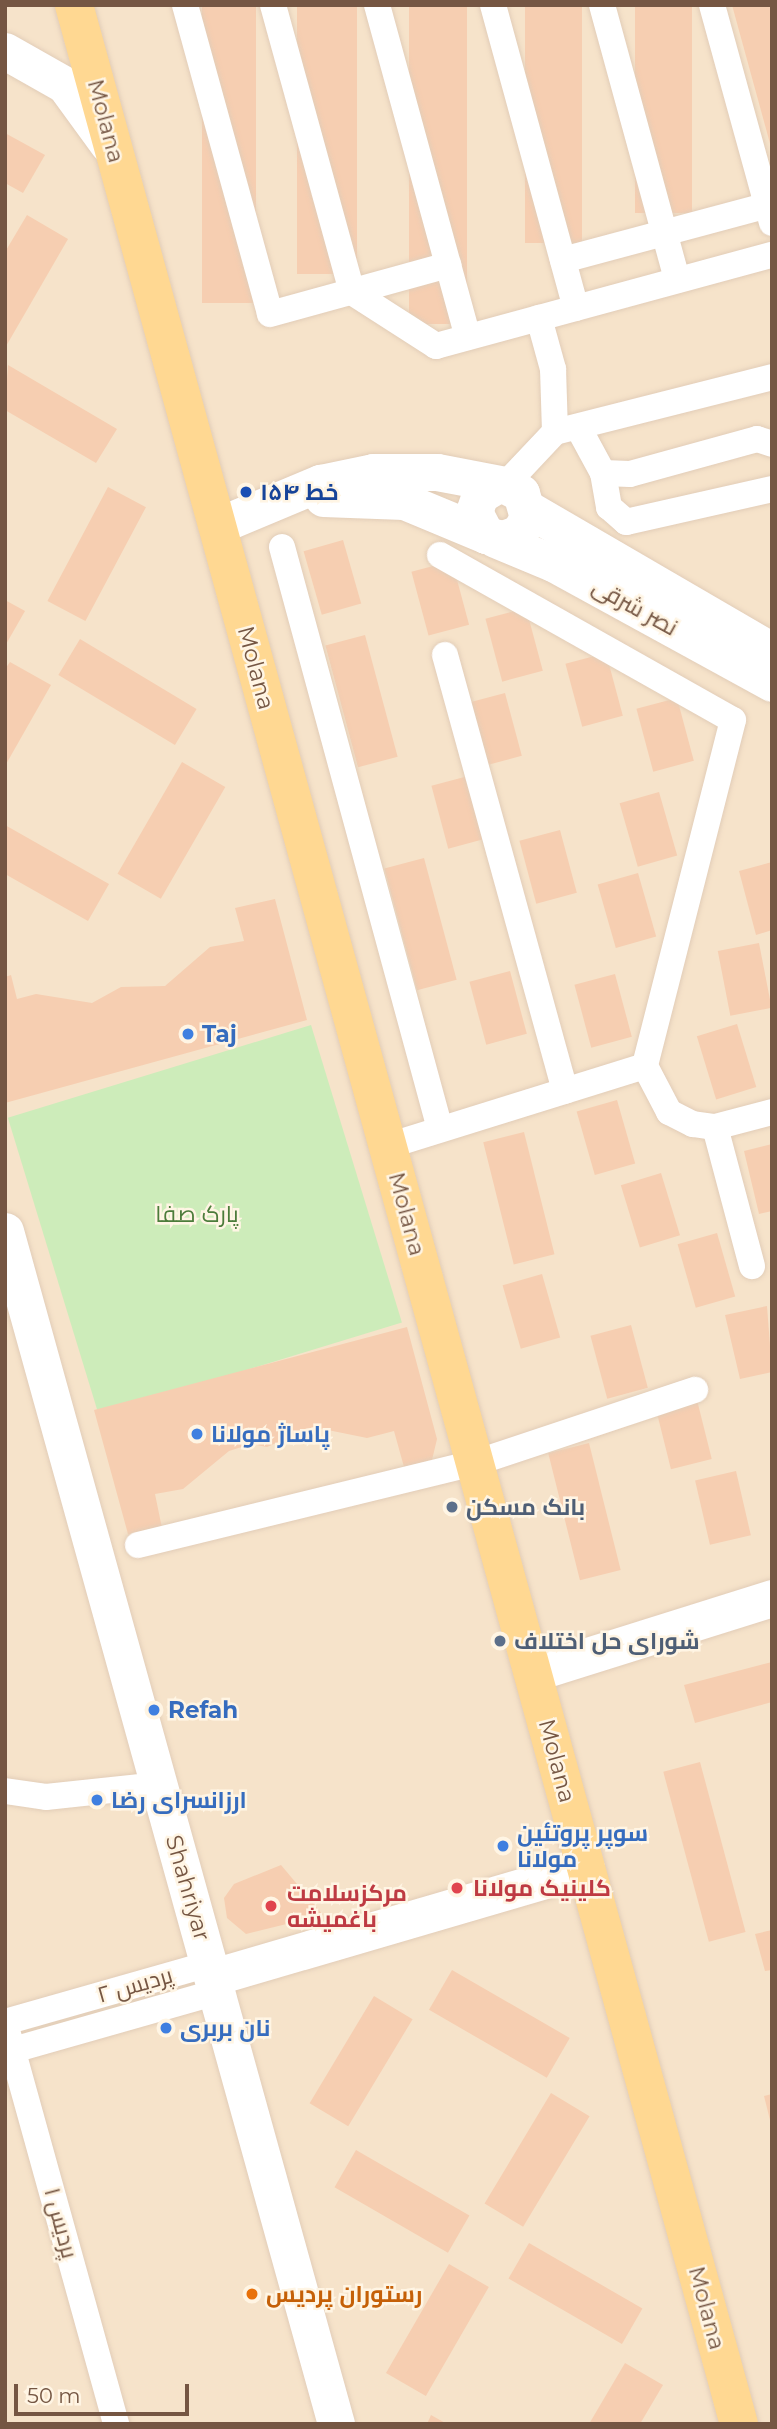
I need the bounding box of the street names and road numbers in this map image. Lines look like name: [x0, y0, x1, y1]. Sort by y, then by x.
street label: Molana: [82, 76, 130, 166]
street label: نصر شرقی: [588, 572, 682, 642]
street label: Molana: [232, 623, 280, 713]
street label: Molana: [383, 1169, 431, 1259]
street label: Molana: [533, 1716, 581, 1806]
street label: Shahriyar: [160, 1832, 216, 1944]
street label: پردیس ۲: [94, 1961, 176, 2009]
street label: پردیس ۱: [38, 2185, 84, 2261]
street label: Molana: [683, 2263, 731, 2353]

